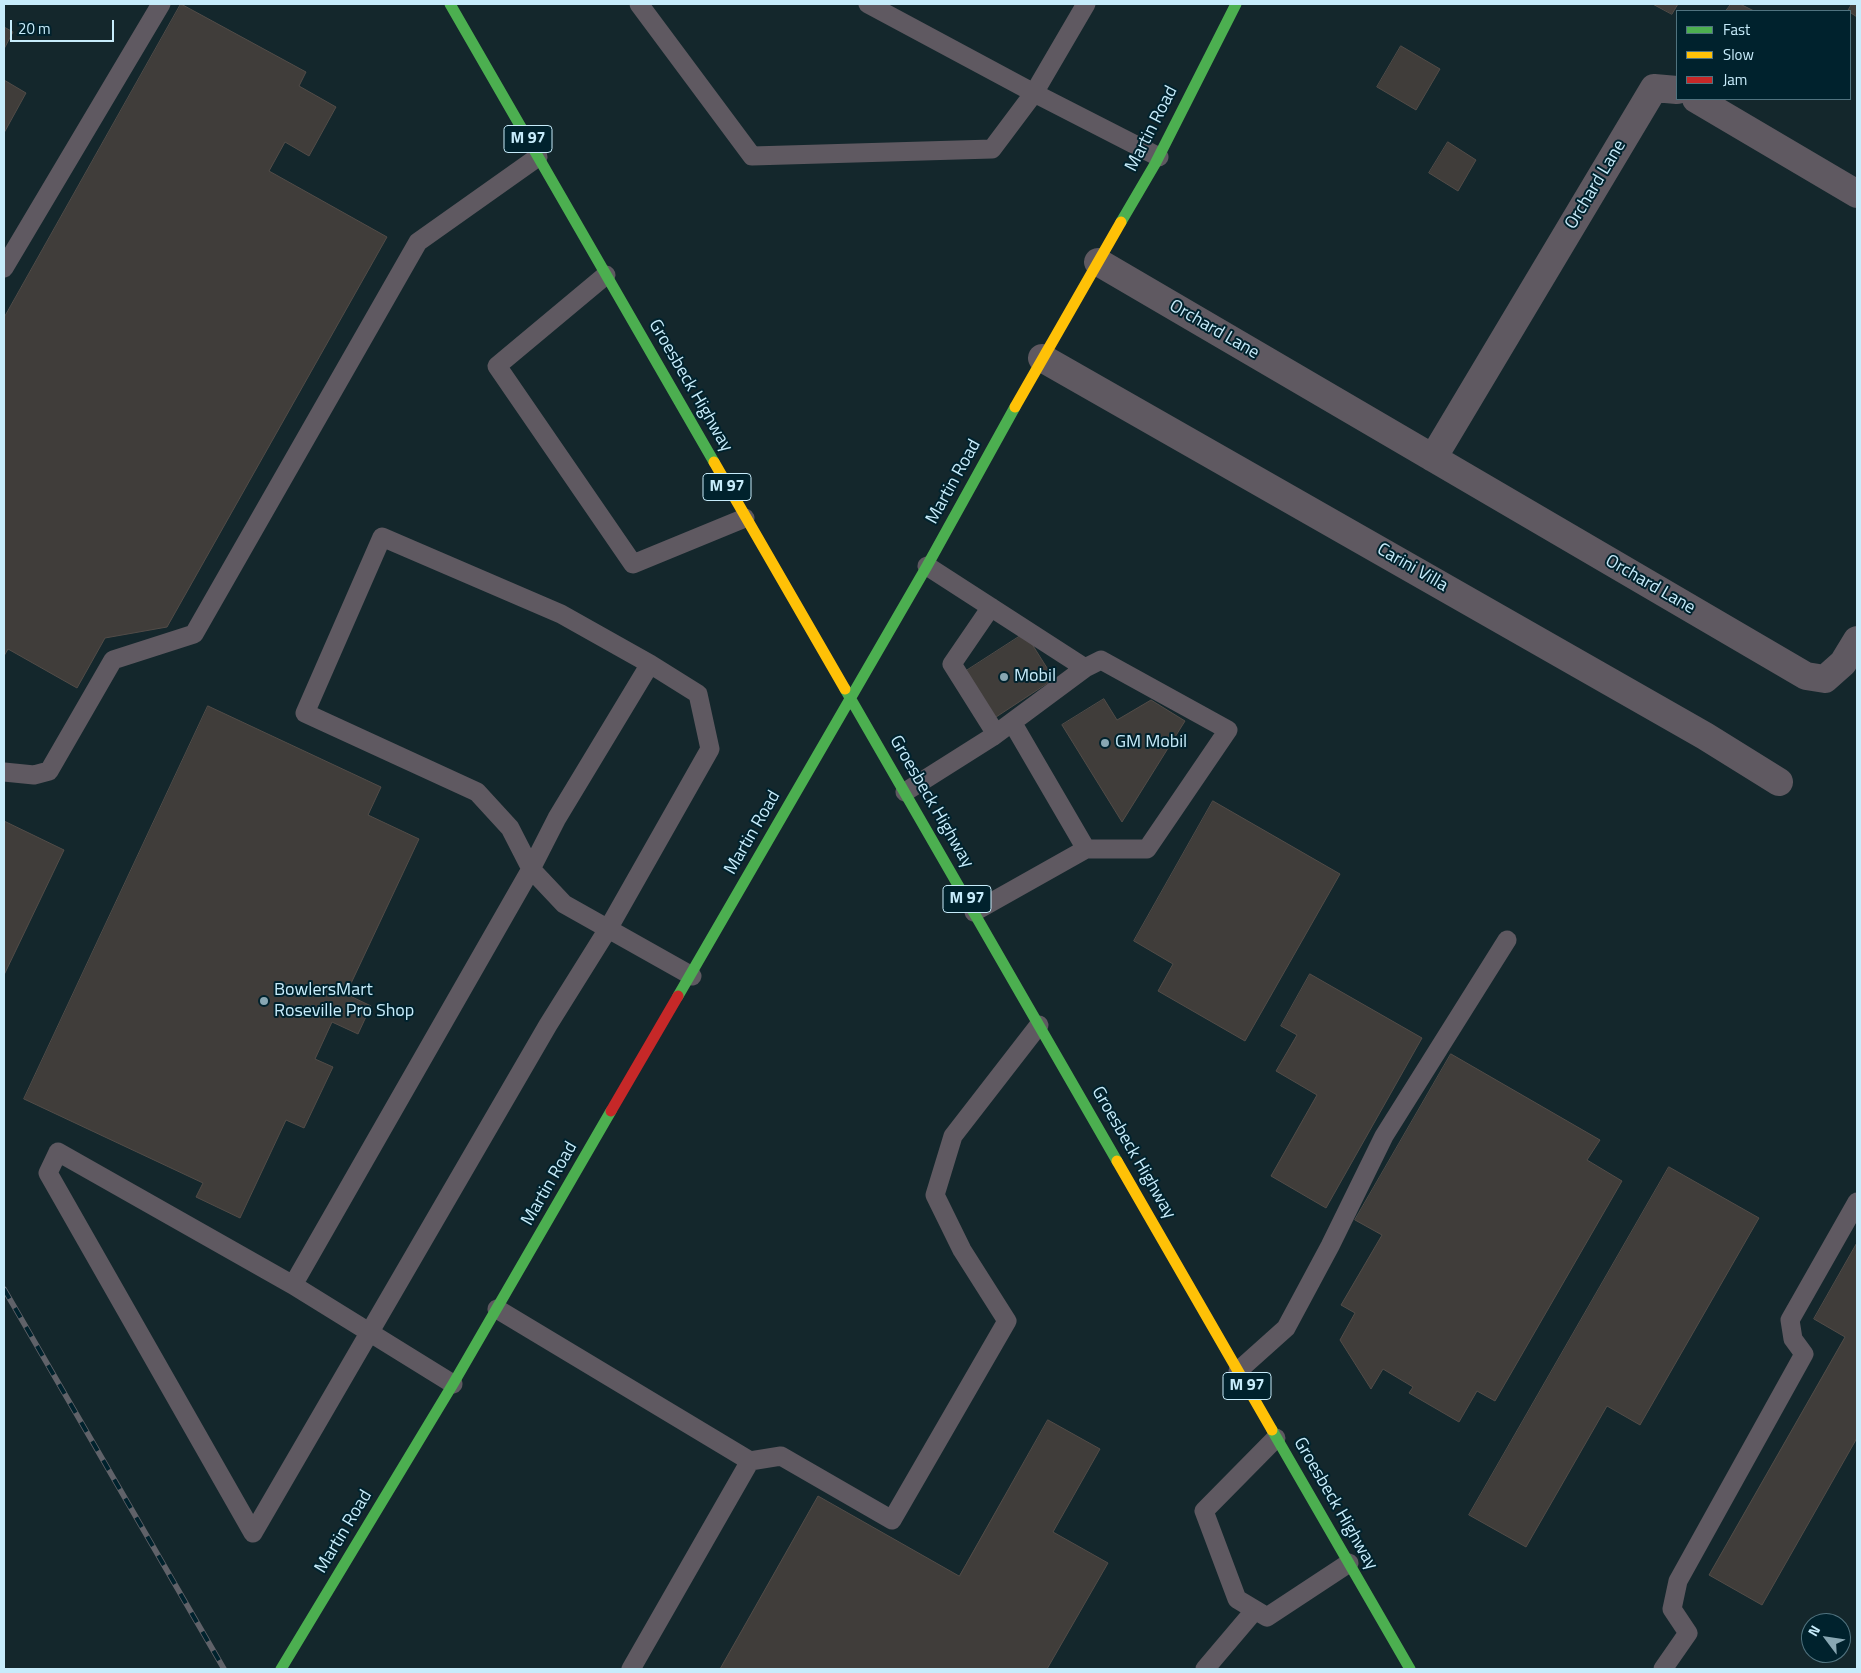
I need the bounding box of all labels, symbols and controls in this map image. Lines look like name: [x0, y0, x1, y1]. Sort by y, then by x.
scale bar: [12, 10, 116, 42]
legend: [1676, 10, 1851, 100]
text: 20 m: [18, 17, 51, 40]
text: Fast: [1723, 18, 1750, 41]
text: Slow: [1723, 43, 1754, 66]
text: Jam: [1723, 68, 1747, 91]
street label: Martin Road: [1121, 83, 1183, 175]
road number: M 97: [504, 126, 552, 152]
street label: Orchard Lane: [1561, 136, 1631, 234]
street label: Orchard Lane: [1165, 296, 1263, 364]
street label: Groesbeck Highway: [643, 316, 737, 456]
street label: Martin Road: [922, 436, 986, 528]
road number: M 97: [703, 474, 751, 501]
street label: Carini Villa: [1373, 539, 1451, 597]
street label: Orchard Lane: [1601, 551, 1699, 619]
place label: Mobil: [1014, 666, 1056, 688]
marker: Mobil: [998, 671, 1010, 683]
street label: Groesbeck Highway: [884, 732, 978, 872]
place label: GM Mobil: [1115, 732, 1187, 754]
marker: GM Mobil: [1099, 737, 1111, 749]
street label: Martin Road: [720, 787, 786, 879]
road number: M 97: [943, 886, 991, 912]
place label: BowlersMart Roseville Pro Shop: [274, 980, 414, 1022]
marker: BowlersMart Roseville Pro Shop: [258, 995, 270, 1007]
street label: Groesbeck Highway: [1086, 1083, 1180, 1223]
street label: Martin Road: [517, 1138, 583, 1230]
road number: M 97: [1223, 1372, 1271, 1400]
street label: Groesbeck Highway: [1288, 1434, 1382, 1574]
street label: Martin Road: [311, 1486, 377, 1578]
north arrow: [1801, 1613, 1851, 1663]
text: N: [1802, 1621, 1825, 1640]

